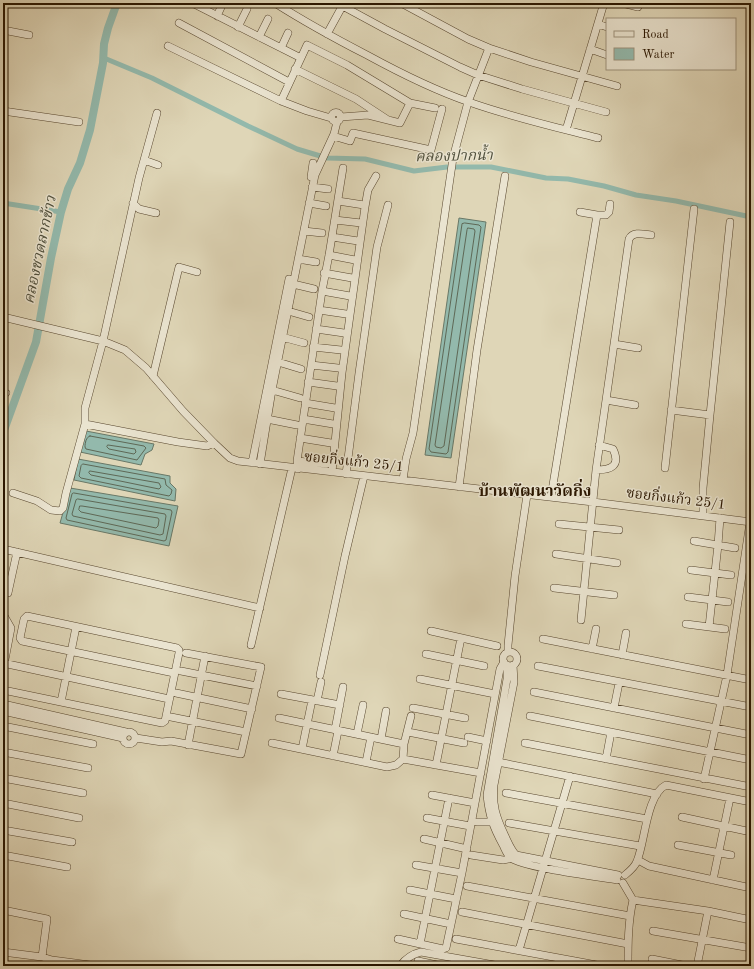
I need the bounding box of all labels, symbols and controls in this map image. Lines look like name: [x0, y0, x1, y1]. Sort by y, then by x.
legend: [606, 18, 736, 70]
text: Road: [642, 29, 669, 41]
text: Water: [642, 49, 675, 61]
water label: คลองปากน้ำ: [415, 144, 493, 165]
water label: คลองชวดลากข้าว: [20, 193, 60, 305]
street label: ซอยกิ่งแก้ว 25/1: [304, 446, 405, 474]
district label: บ้านพัฒนาวัดกิ่ง: [479, 479, 591, 500]
street label: ซอยกิ่งแก้ว 25/1: [626, 482, 727, 512]

